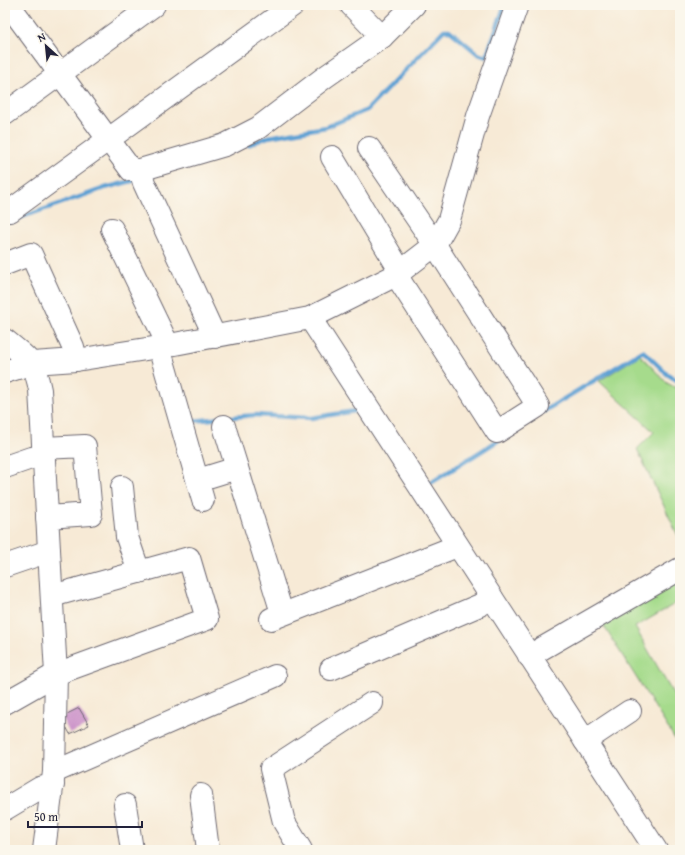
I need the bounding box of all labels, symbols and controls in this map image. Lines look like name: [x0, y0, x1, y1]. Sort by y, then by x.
north arrow: [26, 26, 66, 66]
text: N: [35, 28, 49, 46]
scale bar: [28, 803, 142, 829]
text: 50 m: [34, 808, 58, 825]

